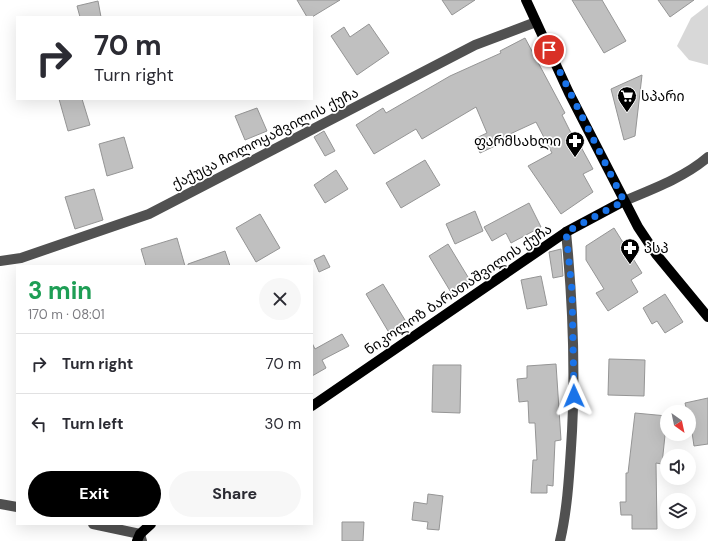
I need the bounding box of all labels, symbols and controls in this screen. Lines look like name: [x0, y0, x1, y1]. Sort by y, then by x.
text: 70 m: [94, 27, 162, 64]
icon: right: [28, 32, 80, 84]
pin: [532, 33, 566, 67]
icon: arrive: [538, 39, 560, 61]
text: Turn right: [94, 63, 174, 87]
street label: ქაქუცა ჩოლოყაშვილის ქუჩა: [169, 83, 361, 193]
supermarket icon: სპარი: [616, 85, 638, 113]
place label: სპარი: [641, 87, 684, 105]
pharmacy icon: ფარმსახლი: [564, 130, 586, 158]
place label: ფარმსახლი: [474, 132, 561, 150]
street label: ნიკოლოზ ბარათაშვილის ქუჩა: [361, 219, 555, 359]
pharmacy icon: პსპ: [619, 237, 641, 265]
place label: პსპ: [644, 239, 669, 257]
text: 3 min: [28, 275, 92, 306]
button: close: [259, 278, 301, 320]
text: 170 m · 08:01: [28, 306, 105, 323]
icon: right: [28, 353, 50, 375]
text: Turn right: [62, 354, 133, 374]
text: 70 m: [266, 354, 301, 374]
position arrow: [553, 375, 595, 417]
north arrow: [660, 405, 696, 441]
map controls: [660, 405, 696, 529]
icon: left: [28, 413, 50, 435]
text: Turn left: [62, 414, 123, 434]
text: 30 m: [265, 414, 301, 434]
button: sound: [660, 449, 696, 485]
button: Exit: [28, 471, 161, 517]
button: Share: [169, 471, 301, 517]
button: layers: [660, 493, 696, 529]

